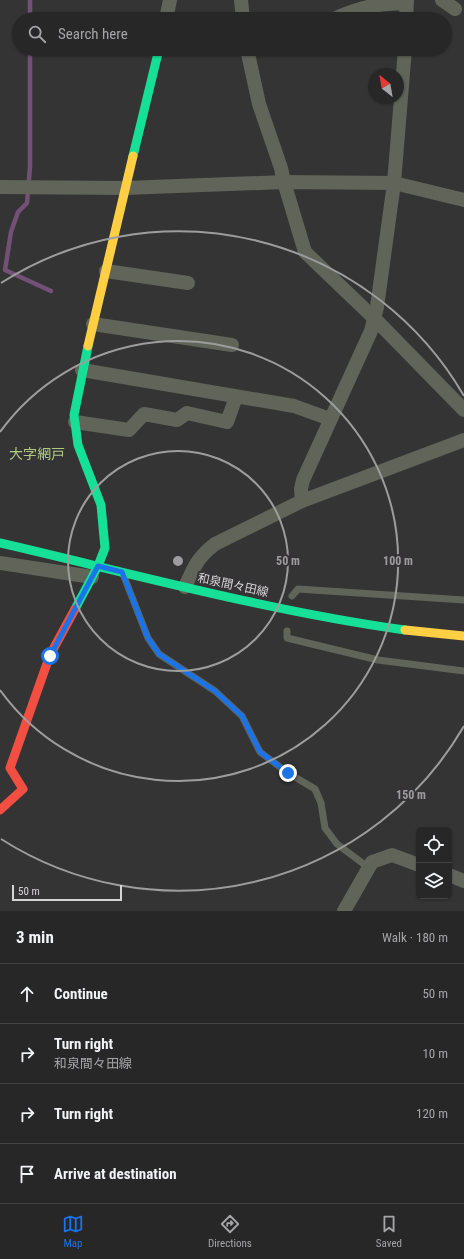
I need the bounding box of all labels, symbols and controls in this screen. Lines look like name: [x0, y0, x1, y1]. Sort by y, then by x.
search box: [12, 12, 452, 56]
icon: search: [26, 23, 48, 45]
text: Search here: [58, 25, 128, 43]
north arrow: [368, 68, 404, 104]
district label: 大字網戸: [9, 446, 65, 462]
centre of rings: [171, 554, 185, 568]
text: 50 m: [276, 554, 300, 568]
text: 100 m: [383, 554, 413, 568]
street label: 和泉間々田線: [196, 571, 270, 599]
route start: [41, 647, 59, 665]
route end: [279, 764, 297, 782]
text: 150 m: [396, 788, 426, 802]
map controls: [416, 827, 452, 899]
button: locate: [416, 827, 452, 863]
button: layers: [416, 863, 452, 899]
scale bar: [12, 883, 122, 902]
text: 50 m: [18, 885, 40, 898]
text: 3 min: [16, 927, 54, 947]
text: Walk · 180 m: [382, 930, 448, 945]
icon: ahead: [16, 983, 38, 1005]
text: Continue: [54, 985, 108, 1003]
text: 50 m: [422, 986, 448, 1001]
text: Turn right: [54, 1035, 113, 1053]
icon: right: [16, 1043, 38, 1065]
text: 10 m: [422, 1046, 448, 1061]
text: 和泉間々田線: [54, 1056, 132, 1071]
icon: right: [16, 1103, 38, 1125]
text: Turn right: [54, 1105, 113, 1123]
text: 120 m: [416, 1106, 448, 1121]
icon: arrive: [16, 1163, 38, 1185]
text: Arrive at destination: [54, 1165, 177, 1183]
tab: Map: [62, 1213, 84, 1250]
tab: Directions: [208, 1213, 252, 1250]
tab: Saved: [376, 1213, 402, 1250]

